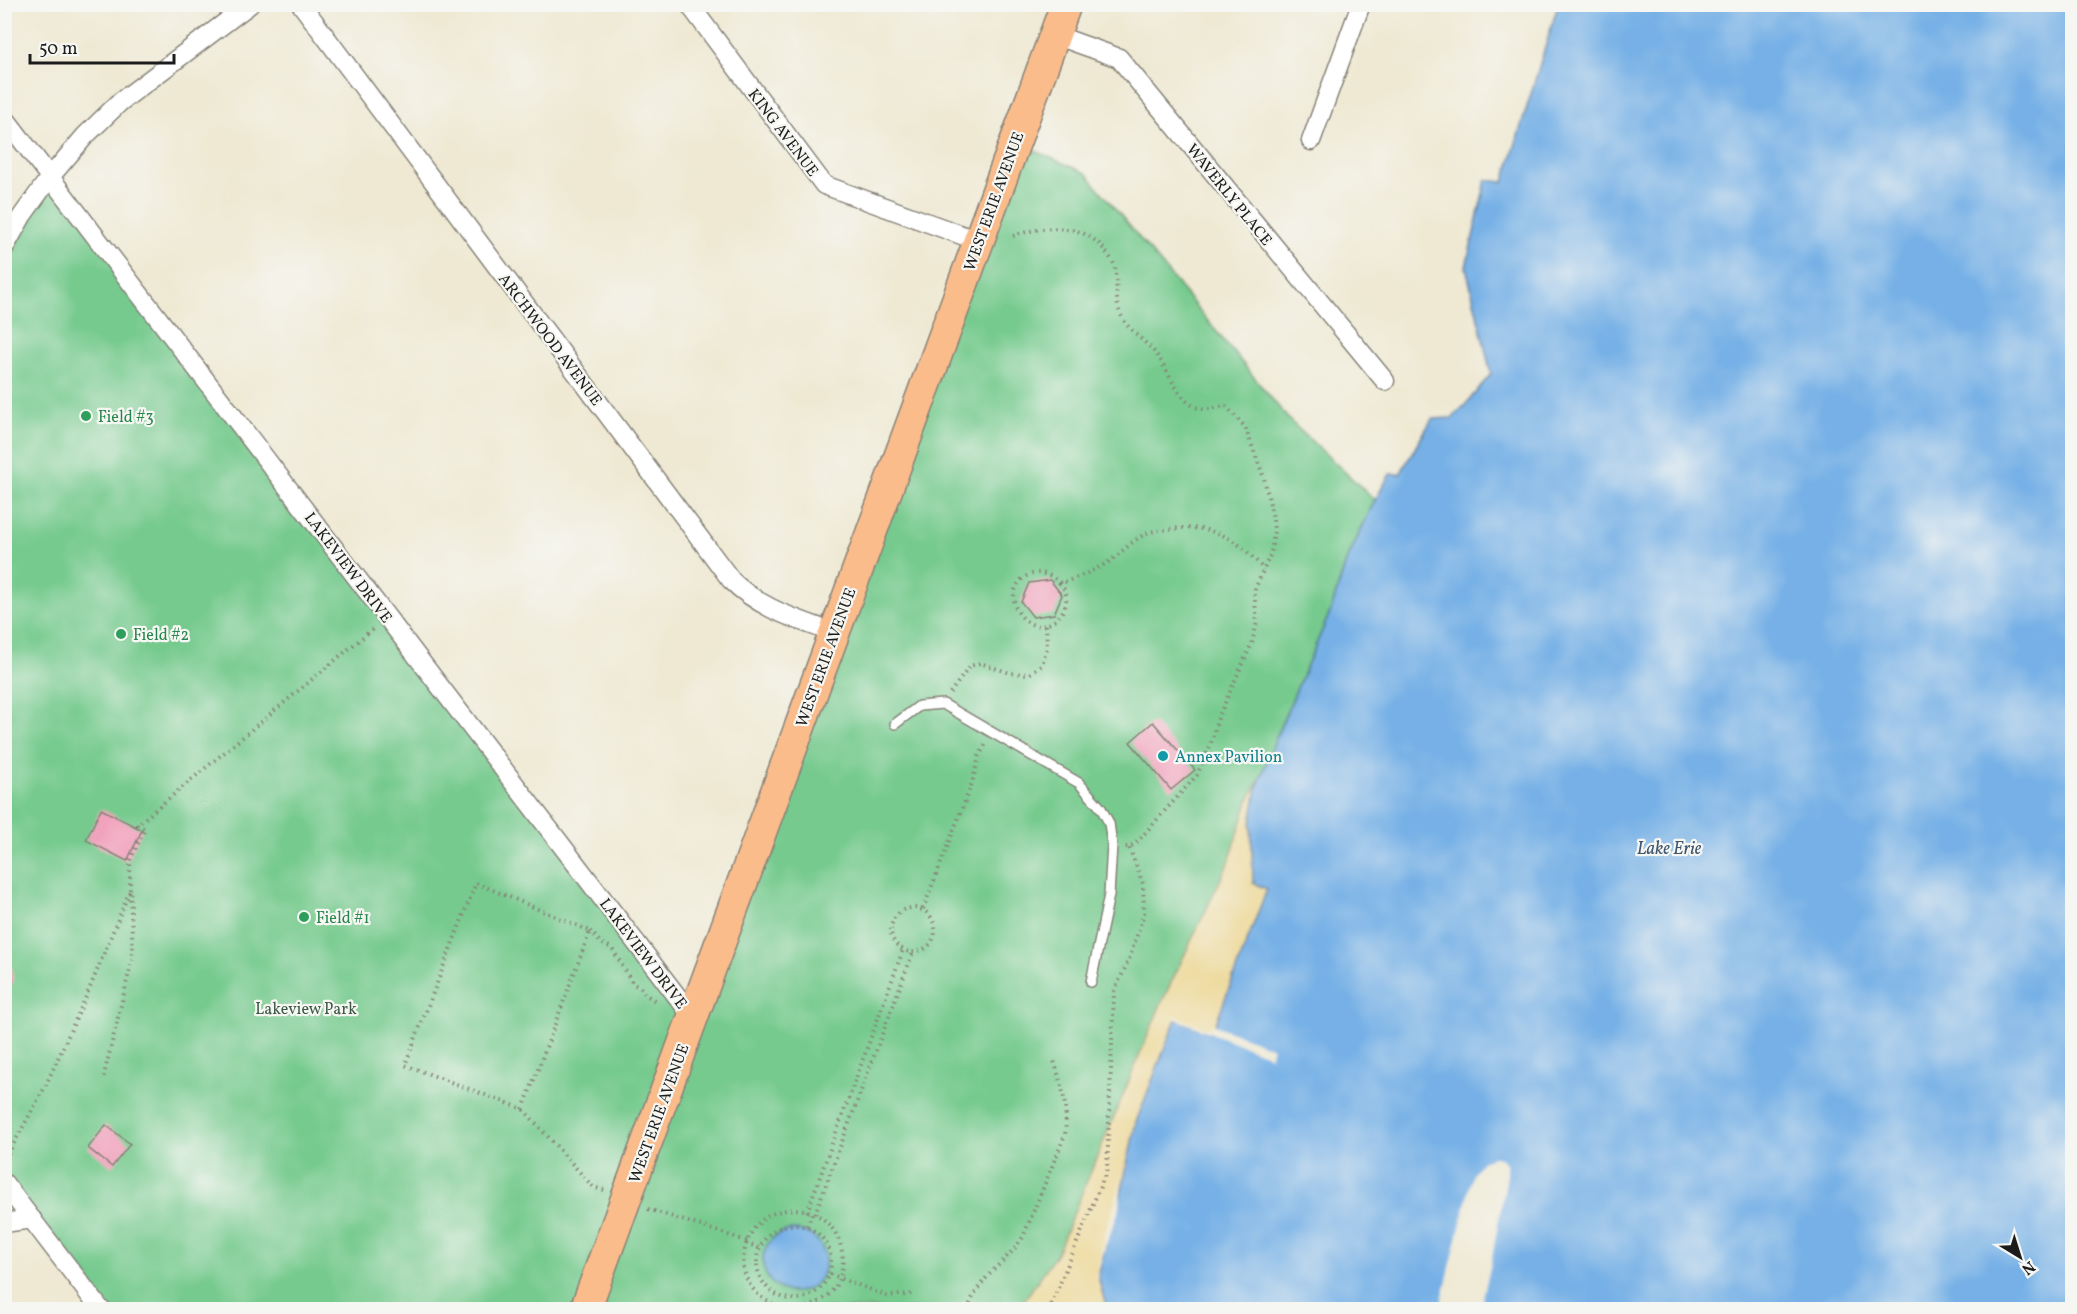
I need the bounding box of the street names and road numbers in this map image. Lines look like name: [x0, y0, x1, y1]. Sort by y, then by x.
street label: KING AVENUE: [742, 85, 823, 182]
street label: WEST ERIE AVENUE: [959, 129, 1030, 274]
street label: WAVERLY PLACE: [1180, 140, 1276, 251]
street label: ARCHWOOD AVENUE: [492, 269, 606, 411]
street label: LAKEVIEW DRIVE: [298, 508, 396, 628]
street label: WEST ERIE AVENUE: [791, 585, 862, 730]
street label: LAKEVIEW DRIVE: [593, 894, 691, 1014]
street label: WEST ERIE AVENUE: [624, 1041, 695, 1186]

